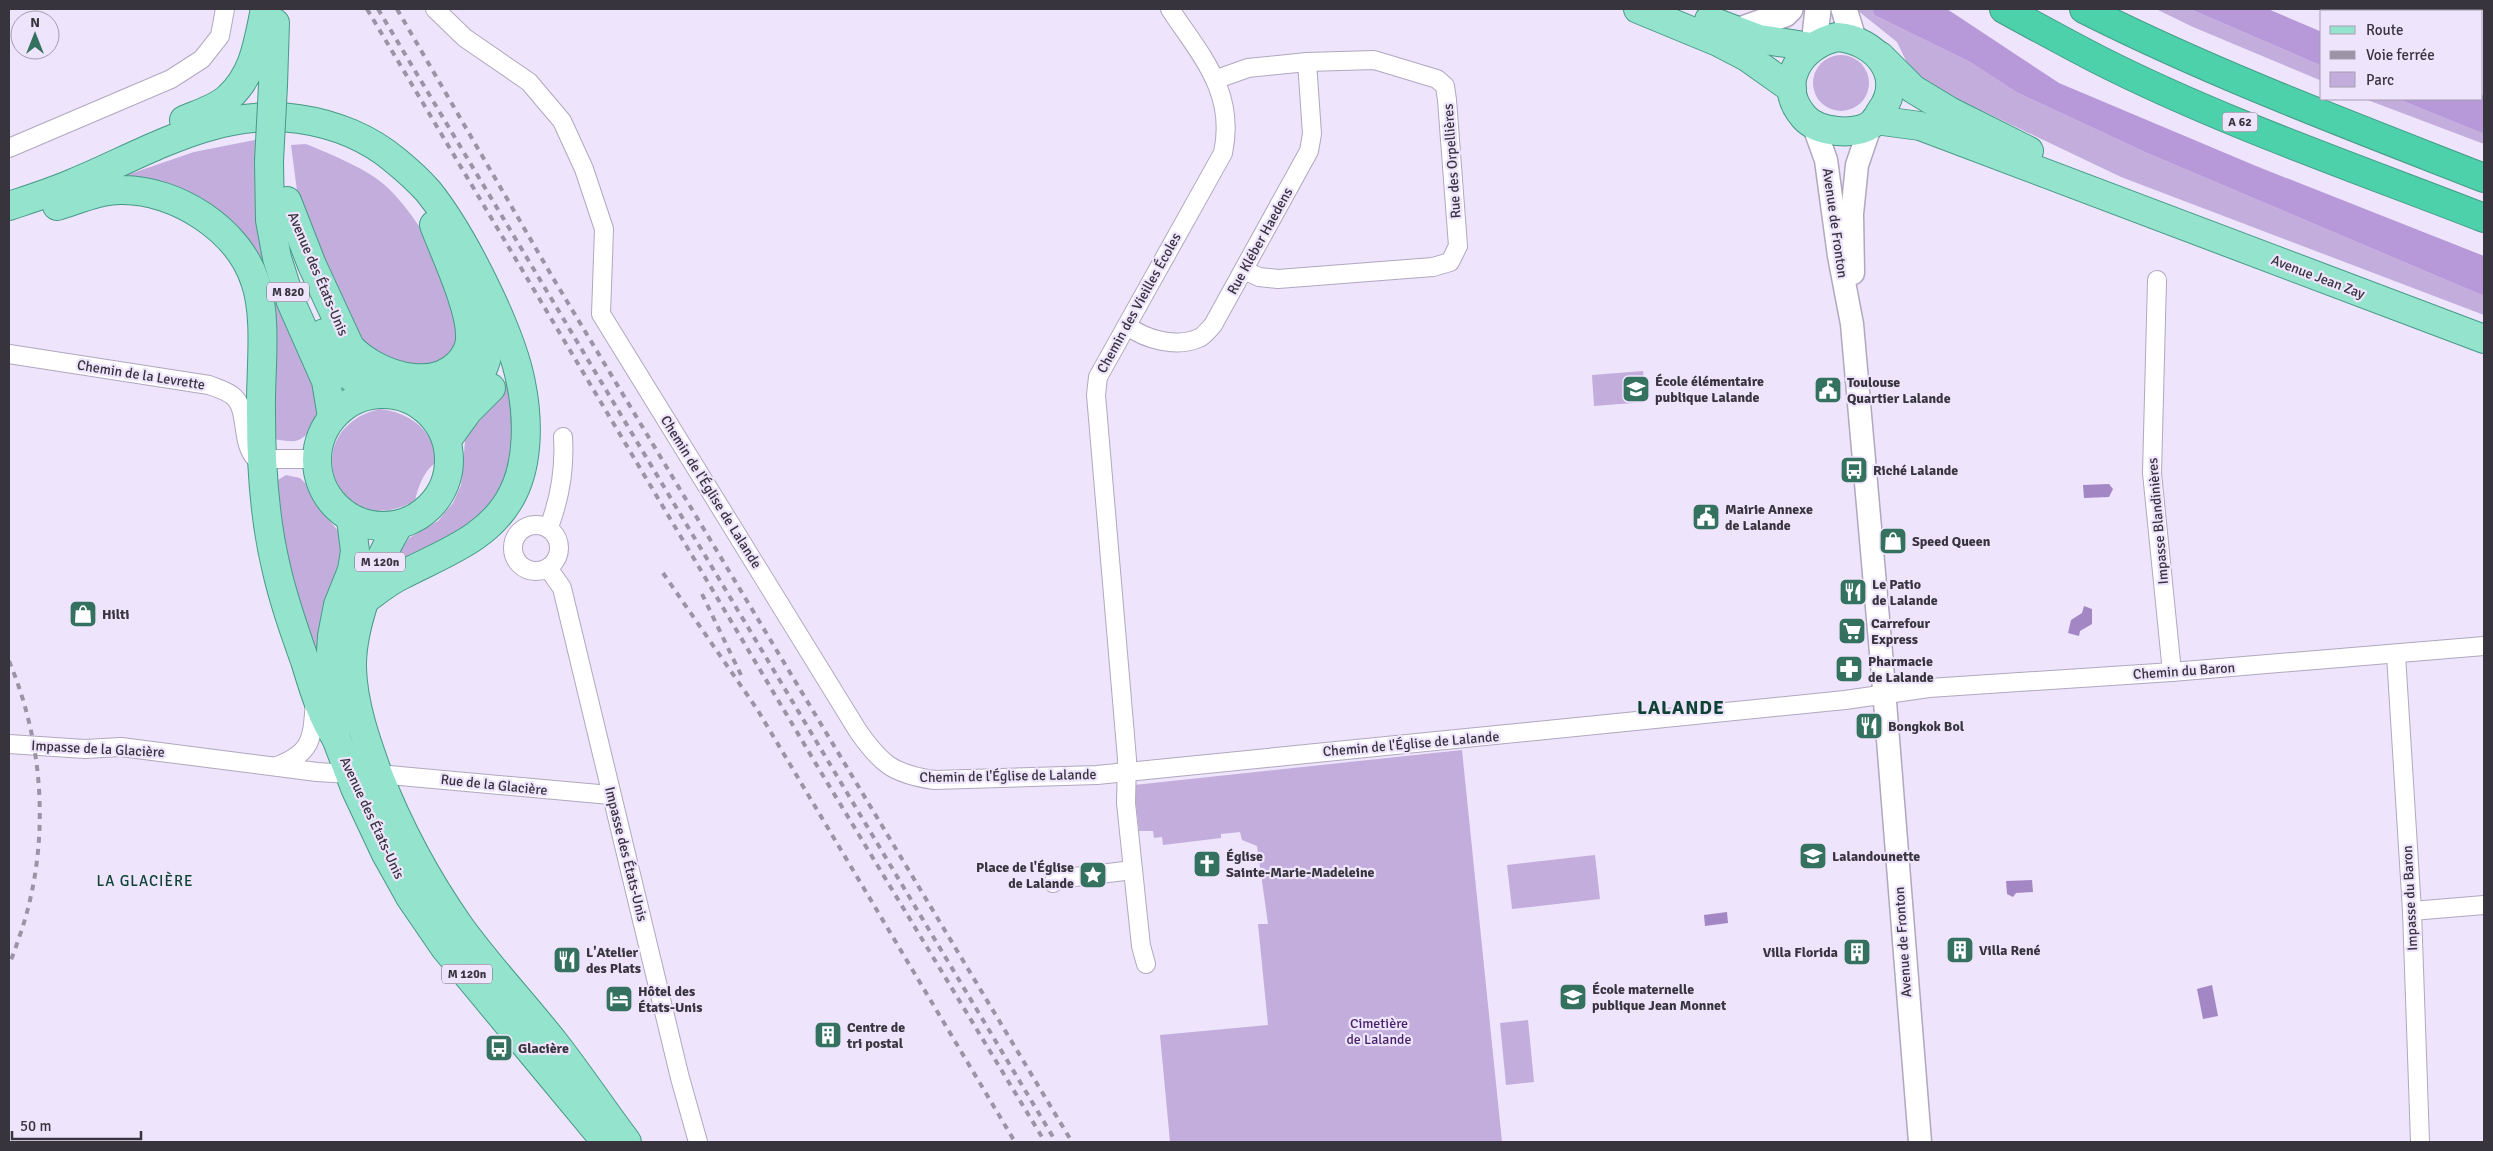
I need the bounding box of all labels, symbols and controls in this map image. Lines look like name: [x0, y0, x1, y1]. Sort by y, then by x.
north arrow: [10, 10, 60, 60]
legend: [2320, 10, 2483, 100]
text: N: [30, 14, 40, 31]
text: Route: [2366, 21, 2403, 39]
text: Voie ferrée: [2366, 46, 2435, 64]
text: Parc: [2366, 71, 2394, 89]
street label: Rue des Orpellières: [1440, 103, 1464, 219]
road number: A 62: [2222, 112, 2258, 132]
street label: Avenue de Fronton: [1819, 167, 1851, 279]
street label: Rue Kléber Haedens: [1224, 185, 1296, 297]
street label: Avenue des États-Unis: [284, 209, 352, 339]
street label: Chemin des Vieilles Écoles: [1093, 230, 1185, 376]
street label: Avenue Jean Zay: [2269, 251, 2368, 303]
road number: M 820: [267, 282, 309, 302]
street label: Chemin de la Levrette: [76, 356, 206, 394]
place label: École élémentaire publique Lalande: [1655, 373, 1764, 406]
school or university icon: École élémentaire publique Lalande: [1621, 374, 1651, 404]
place label: Toulouse Quartier Lalande: [1847, 374, 1951, 407]
public building icon: Toulouse Quartier Lalande: [1813, 375, 1843, 405]
street label: Chemin de l'Église de Lalande: [657, 412, 765, 572]
bus stop icon: Riché Lalande: [1839, 455, 1869, 485]
street label: Impasse Blandinières: [2144, 457, 2172, 585]
place label: Riché Lalande: [1873, 462, 1958, 479]
place label: Mairie Annexe de Lalande: [1725, 501, 1813, 534]
public building icon: Mairie Annexe de Lalande: [1691, 502, 1721, 532]
shop icon: Speed Queen: [1878, 526, 1908, 556]
place label: Speed Queen: [1912, 533, 1991, 550]
road number: M 120n: [355, 552, 405, 572]
place label: Le Patio de Lalande: [1872, 576, 1938, 609]
restaurant icon: Le Patio de Lalande: [1838, 577, 1868, 607]
shop icon: Hilti: [68, 599, 98, 629]
place label: Hilti: [102, 606, 129, 623]
place label: Carrefour Express: [1871, 615, 1931, 648]
supermarket icon: Carrefour Express: [1837, 616, 1867, 646]
place label: Pharmacie de Lalande: [1868, 653, 1934, 686]
pharmacy icon: Pharmacie de Lalande: [1834, 654, 1864, 684]
street label: Chemin du Baron: [2132, 659, 2236, 683]
district label: LALANDE: [1637, 696, 1725, 720]
restaurant icon: Bongkok Bol: [1854, 711, 1884, 741]
place label: Bongkok Bol: [1888, 718, 1965, 735]
street label: Chemin de l'Église de Lalande: [1322, 728, 1500, 760]
street label: Impasse de la Glacière: [31, 737, 165, 761]
street label: Avenue des États-Unis: [336, 754, 408, 882]
street label: Chemin de l'Église de Lalande: [919, 766, 1097, 786]
street label: Rue de la Glacière: [440, 771, 548, 799]
street label: Impasse des États-Unis: [601, 785, 651, 923]
school or university icon: Lalandounette: [1798, 841, 1828, 871]
street label: Impasse du Baron: [2399, 845, 2421, 951]
place label: Église Sainte-Marie-Madeleine: [1226, 848, 1375, 881]
place label: Lalandounette: [1832, 848, 1920, 865]
church icon: Église Sainte-Marie-Madeleine: [1192, 849, 1222, 879]
place label: Place de l'Église de Lalande: [976, 859, 1074, 892]
place icon: Place de l'Église de Lalande: [1078, 860, 1108, 890]
district label: LA GLACIÈRE: [97, 871, 193, 890]
street label: Avenue de Fronton: [1891, 886, 1915, 998]
building icon: Villa René: [1945, 935, 1975, 965]
building icon: Villa Florida: [1842, 937, 1872, 967]
place label: Villa René: [1979, 942, 2041, 959]
place label: L'Atelier des Plats: [586, 944, 641, 977]
place label: Villa Florida: [1763, 944, 1838, 961]
restaurant icon: L'Atelier des Plats: [552, 945, 582, 975]
road number: M 120n: [442, 964, 492, 984]
place label: École maternelle publique Jean Monnet: [1592, 981, 1727, 1014]
school or university icon: École maternelle publique Jean Monnet: [1558, 982, 1588, 1012]
place label: Hôtel des États-Unis: [638, 983, 702, 1016]
hotel icon: Hôtel des États-Unis: [604, 984, 634, 1014]
park label: Cimetière de Lalande: [1346, 1015, 1412, 1048]
place label: Centre de tri postal: [846, 1019, 905, 1052]
building icon: Centre de tri postal: [813, 1020, 843, 1050]
bus stop icon: Glacière: [484, 1033, 514, 1063]
place label: Glacière: [518, 1040, 569, 1057]
scale bar: [12, 1108, 141, 1140]
text: 50 m: [20, 1117, 51, 1135]

